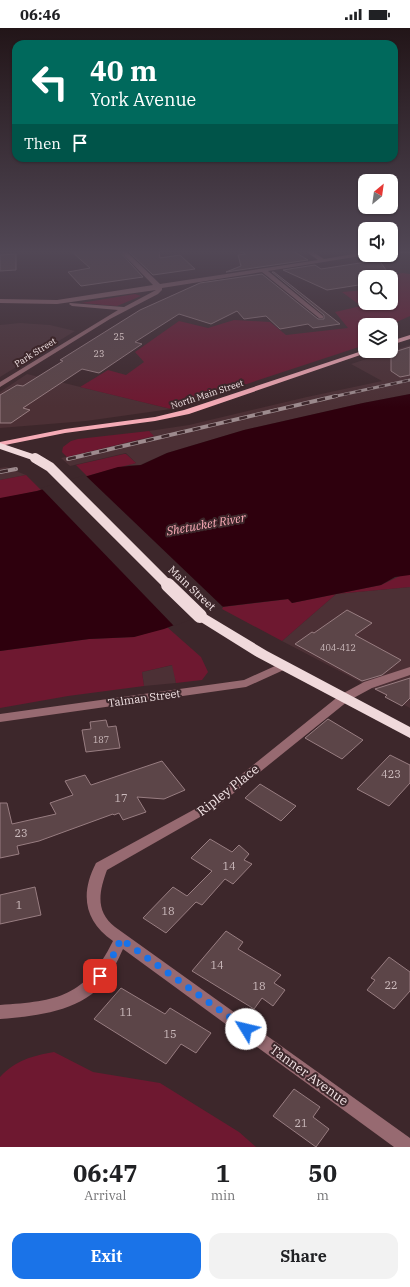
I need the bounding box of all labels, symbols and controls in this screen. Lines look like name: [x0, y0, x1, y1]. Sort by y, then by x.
text: 06:46: [20, 5, 61, 24]
text: 40 m: [90, 52, 157, 89]
icon: left: [24, 56, 76, 108]
text: York Avenue: [90, 88, 196, 111]
icon: arrive: [69, 132, 91, 154]
text: Then: [24, 134, 61, 153]
north arrow: [358, 174, 398, 214]
map controls: [358, 174, 398, 358]
button: sound: [358, 222, 398, 262]
button: search: [358, 270, 398, 310]
button: layers: [358, 318, 398, 358]
house number: 25: [114, 331, 124, 342]
street label: Park Street: [12, 335, 58, 369]
house number: 23: [94, 348, 104, 359]
street label: North Main Street: [169, 377, 245, 411]
water label: Shetucket River: [164, 510, 248, 539]
street label: Main Street: [165, 563, 219, 614]
house number: 404-412: [320, 642, 356, 653]
street label: Talman Street: [107, 686, 181, 710]
house number: 187: [93, 734, 109, 745]
street label: Ripley Place: [194, 760, 263, 820]
house number: 423: [381, 767, 401, 781]
house number: 17: [114, 791, 128, 805]
house number: 23: [14, 826, 28, 840]
house number: 14: [222, 859, 236, 873]
house number: 1: [16, 898, 22, 912]
house number: 18: [161, 904, 175, 918]
house number: 14: [210, 958, 224, 972]
pin: [83, 959, 117, 993]
icon: arrive: [89, 965, 111, 987]
house number: 22: [384, 978, 398, 992]
house number: 18: [252, 979, 266, 993]
house number: 11: [119, 1005, 133, 1019]
position arrow: [225, 1008, 267, 1050]
house number: 15: [163, 1027, 177, 1041]
street label: Tanner Avenue: [266, 1041, 352, 1109]
house number: 21: [294, 1116, 308, 1130]
text: 06:47: [73, 1157, 138, 1189]
text: 1: [216, 1157, 230, 1189]
text: 50: [308, 1157, 337, 1189]
text: Arrival: [84, 1187, 126, 1204]
text: min: [211, 1187, 235, 1204]
text: m: [317, 1187, 329, 1204]
button: Exit: [12, 1233, 201, 1279]
button: Share: [209, 1233, 398, 1279]

